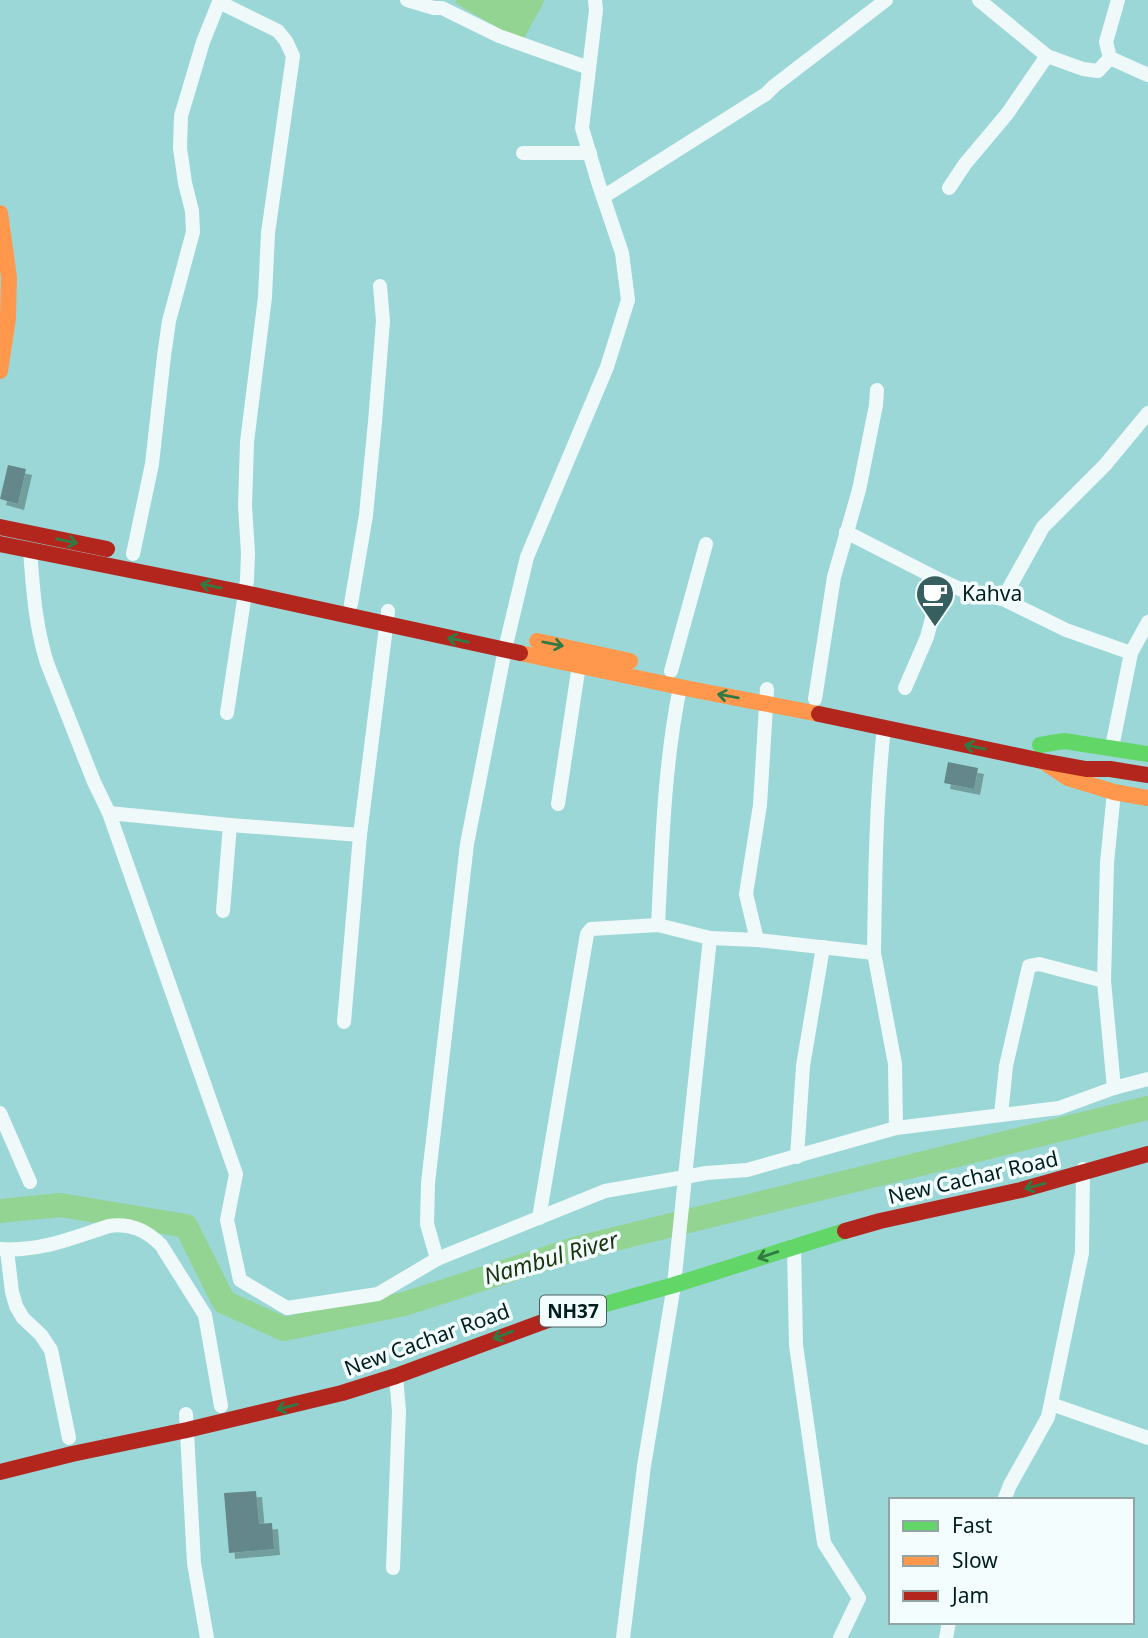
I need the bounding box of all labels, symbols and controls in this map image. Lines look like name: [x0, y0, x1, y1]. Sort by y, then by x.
one-way arrow: [55, 534, 78, 548]
cafe icon: Kahva: [914, 573, 956, 628]
one-way arrow: [200, 579, 223, 593]
place label: Kahva: [962, 579, 1022, 607]
one-way arrow: [447, 632, 470, 646]
one-way arrow: [541, 638, 564, 652]
one-way arrow: [717, 689, 740, 702]
one-way arrow: [964, 739, 987, 753]
street label: New Cachar Road: [885, 1144, 1061, 1210]
one-way arrow: [1024, 1181, 1046, 1194]
water label: Nambul River: [480, 1222, 623, 1292]
one-way arrow: [757, 1250, 779, 1262]
street label: New Cachar Road: [340, 1296, 513, 1382]
road number: NH37: [540, 1296, 606, 1326]
one-way arrow: [493, 1330, 515, 1343]
one-way arrow: [277, 1401, 299, 1414]
legend: [889, 1498, 1134, 1624]
text: Fast: [952, 1511, 993, 1539]
text: Slow: [952, 1546, 998, 1574]
text: Jam: [950, 1581, 989, 1609]

